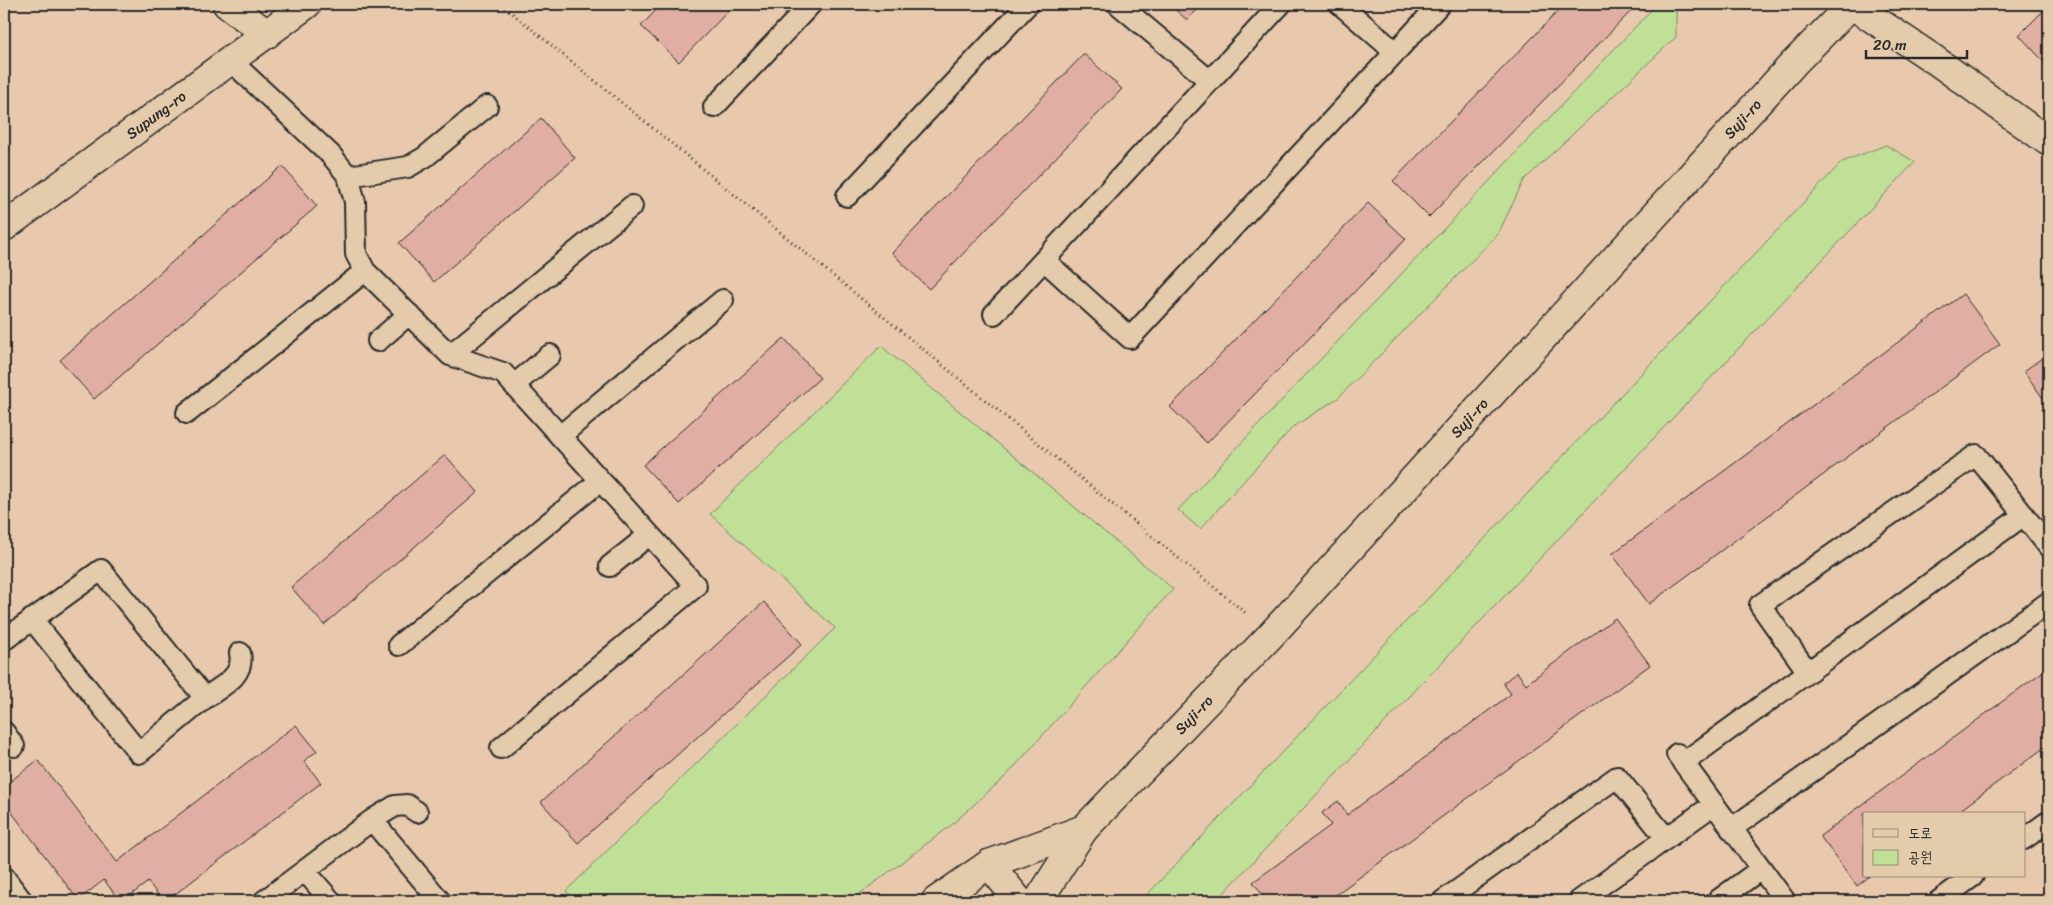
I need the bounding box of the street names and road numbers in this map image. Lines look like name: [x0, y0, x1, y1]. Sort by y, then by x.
street label: Supung-ro: [120, 84, 192, 146]
street label: Suji-ro: [1717, 92, 1769, 145]
street label: Suji-ro: [1444, 391, 1495, 444]
street label: Suji-ro: [1168, 688, 1220, 741]

